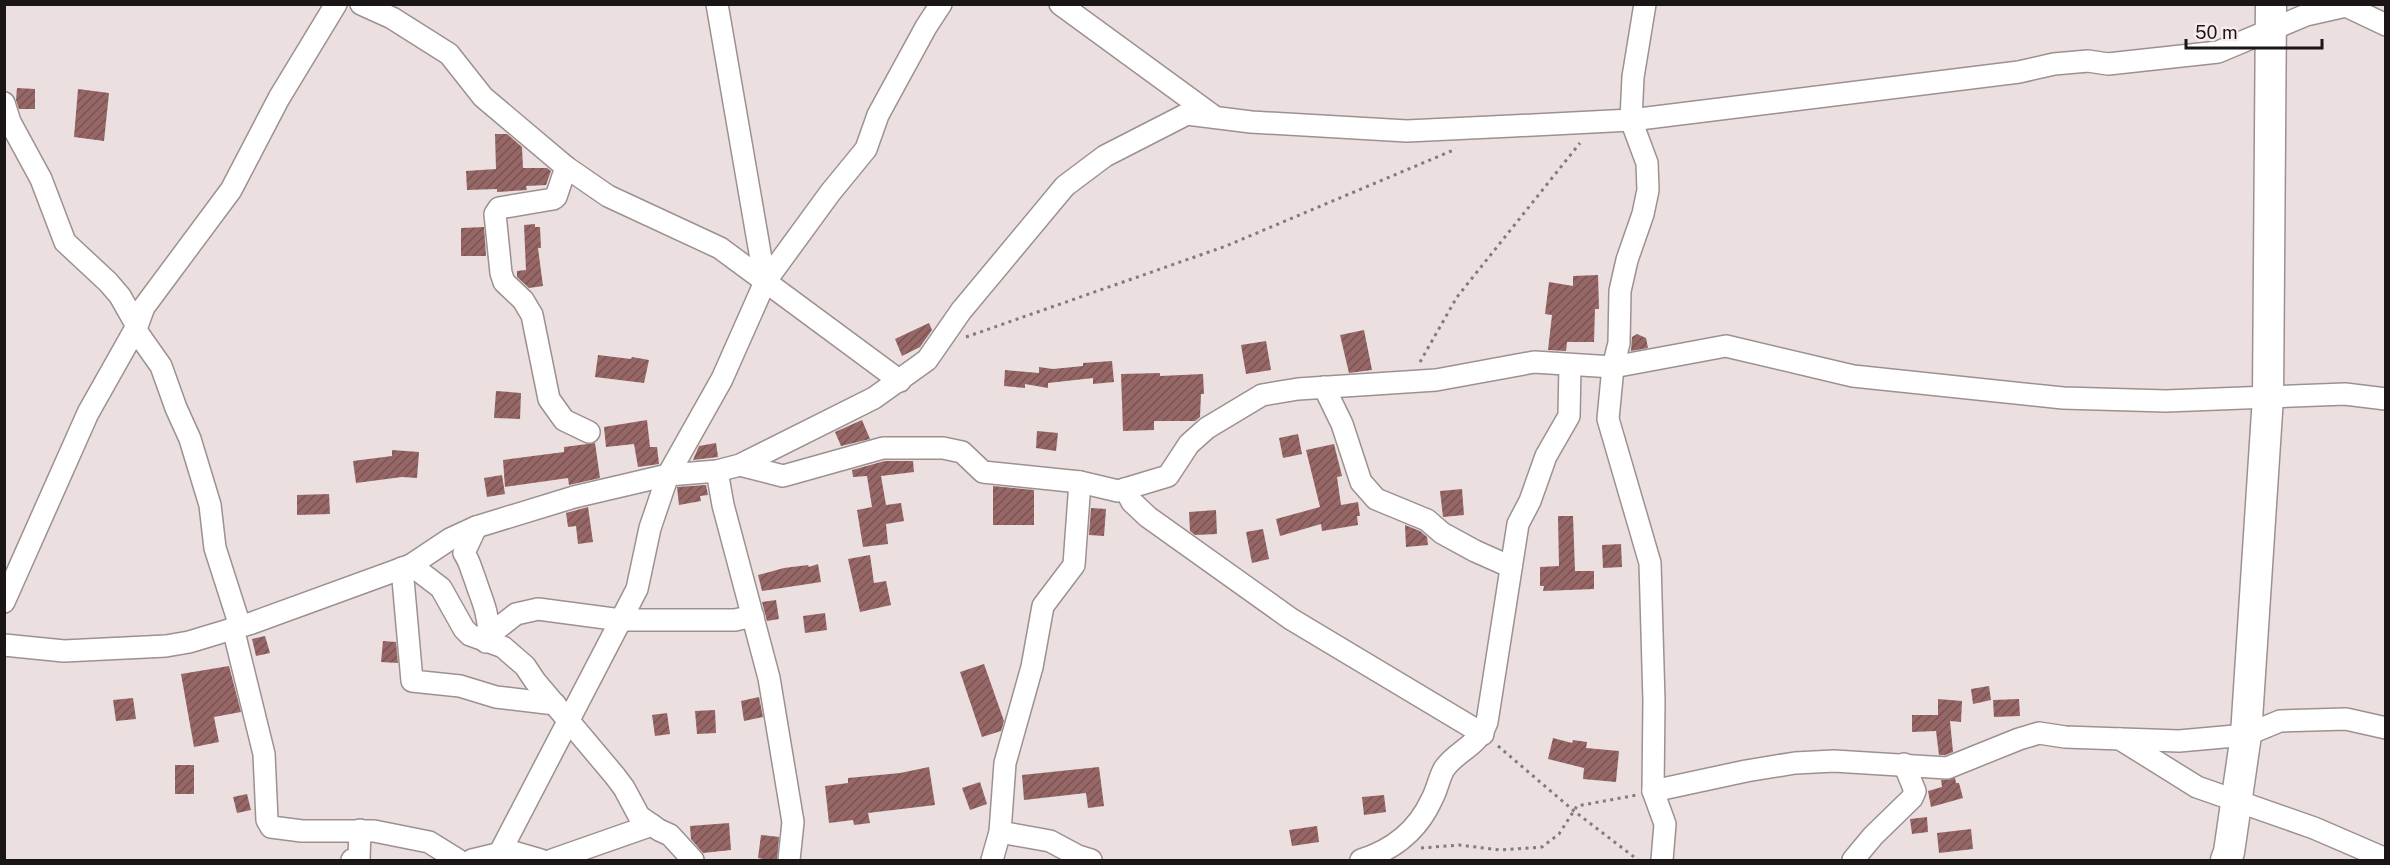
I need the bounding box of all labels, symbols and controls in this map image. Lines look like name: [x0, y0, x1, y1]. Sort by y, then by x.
scale bar: [2186, 12, 2322, 50]
text: 50 m: [2195, 22, 2238, 43]

